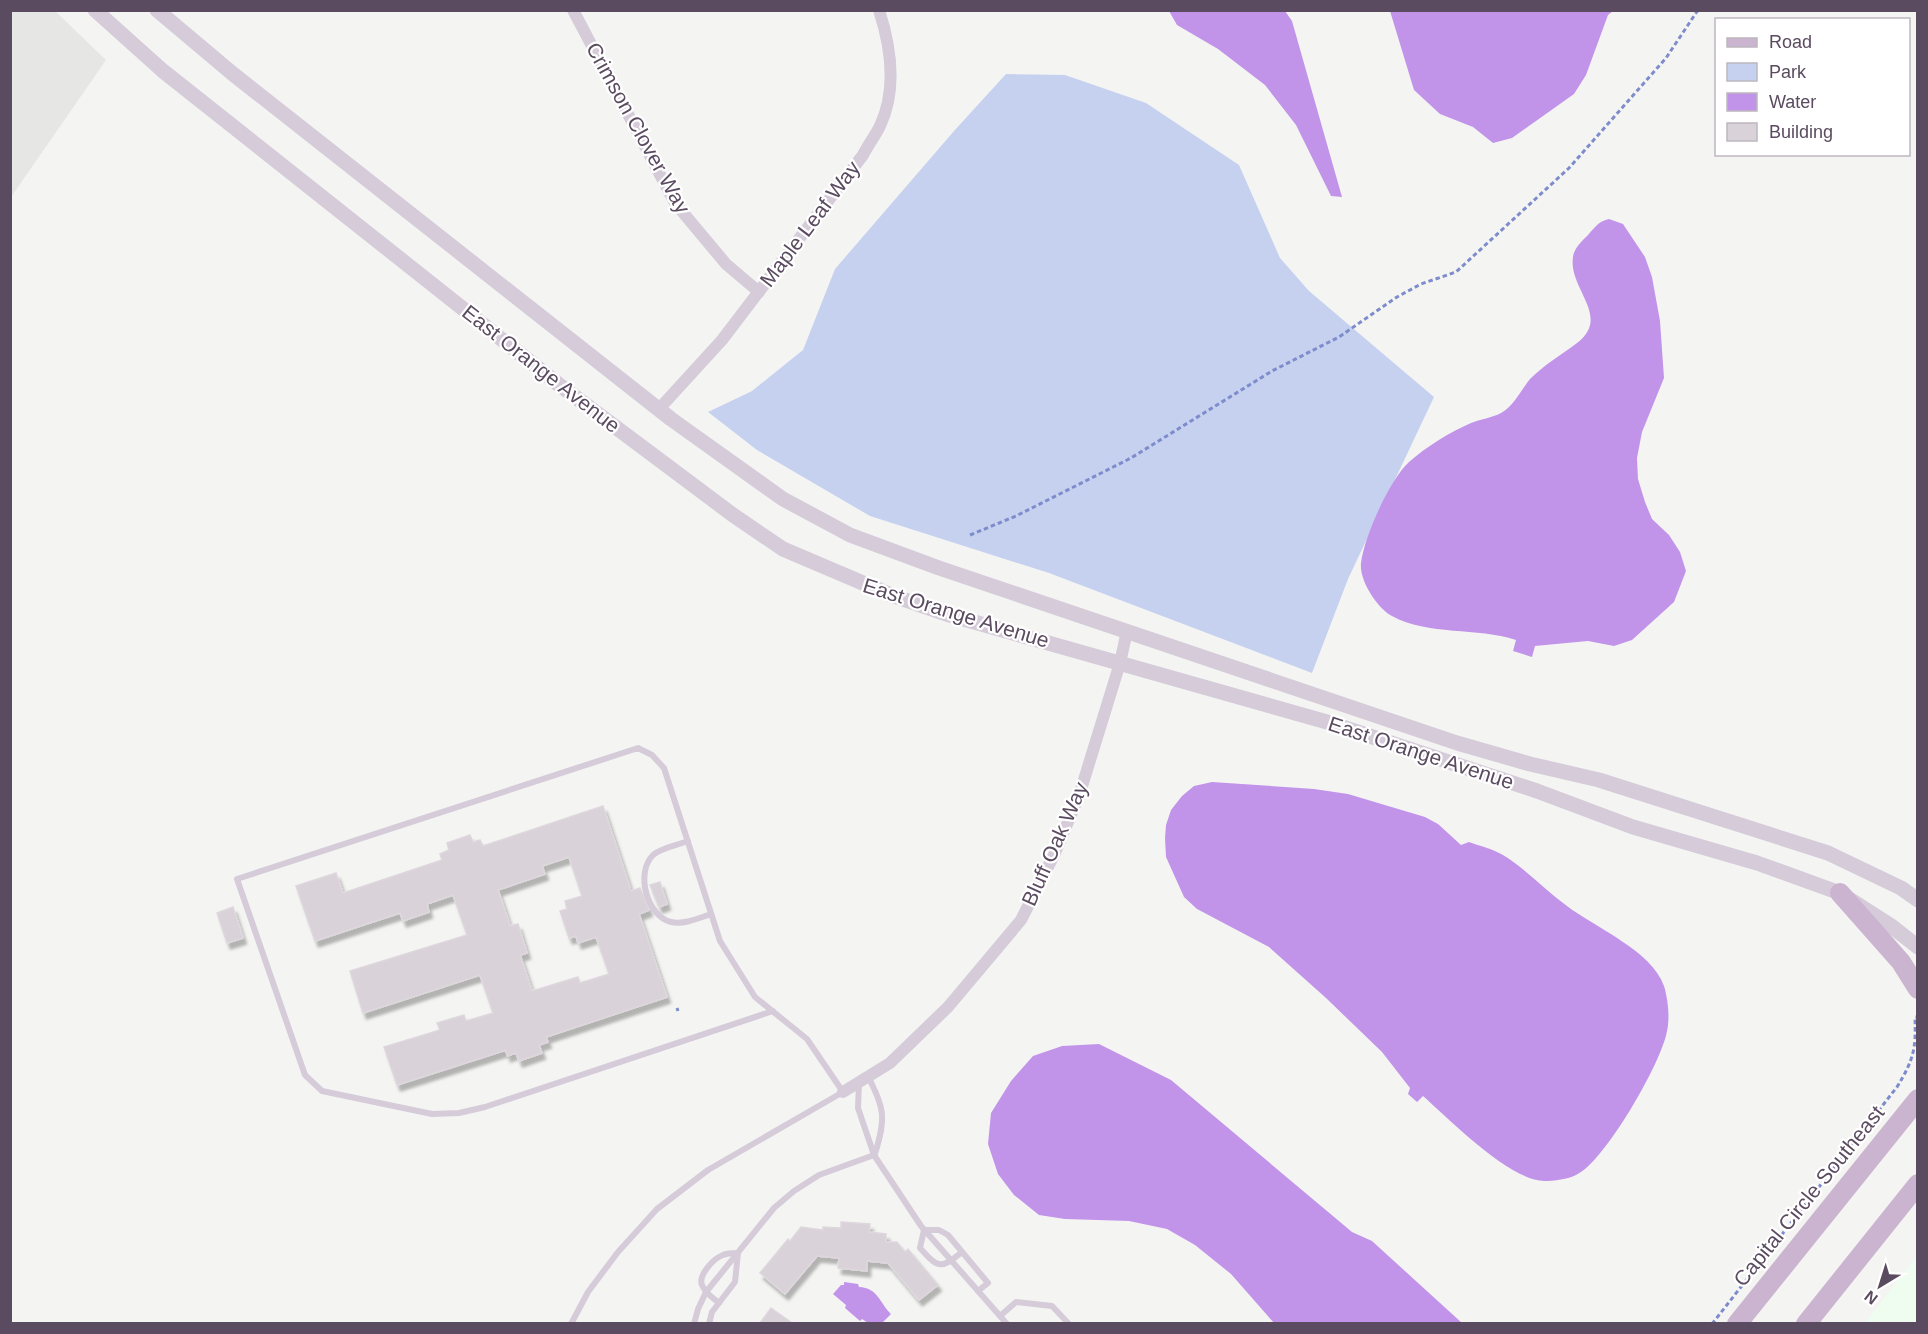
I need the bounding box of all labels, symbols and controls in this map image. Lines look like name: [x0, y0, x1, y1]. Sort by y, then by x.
legend: [1715, 18, 1910, 156]
text: Road: [1769, 32, 1812, 52]
street label: Crimson Clover Way: [582, 38, 695, 218]
text: Park: [1769, 62, 1807, 82]
text: Water: [1769, 92, 1816, 112]
text: Building: [1769, 122, 1833, 142]
street label: Maple Leaf Way: [755, 156, 865, 291]
street label: East Orange Avenue: [458, 300, 625, 437]
street label: East Orange Avenue: [860, 573, 1052, 652]
street label: East Orange Avenue: [1326, 712, 1517, 793]
street label: Bluff Oak Way: [1017, 778, 1092, 909]
street label: Capital Circle Southeast: [1729, 1101, 1889, 1290]
north arrow: [1850, 1256, 1910, 1316]
text: N: [1861, 1287, 1881, 1308]

